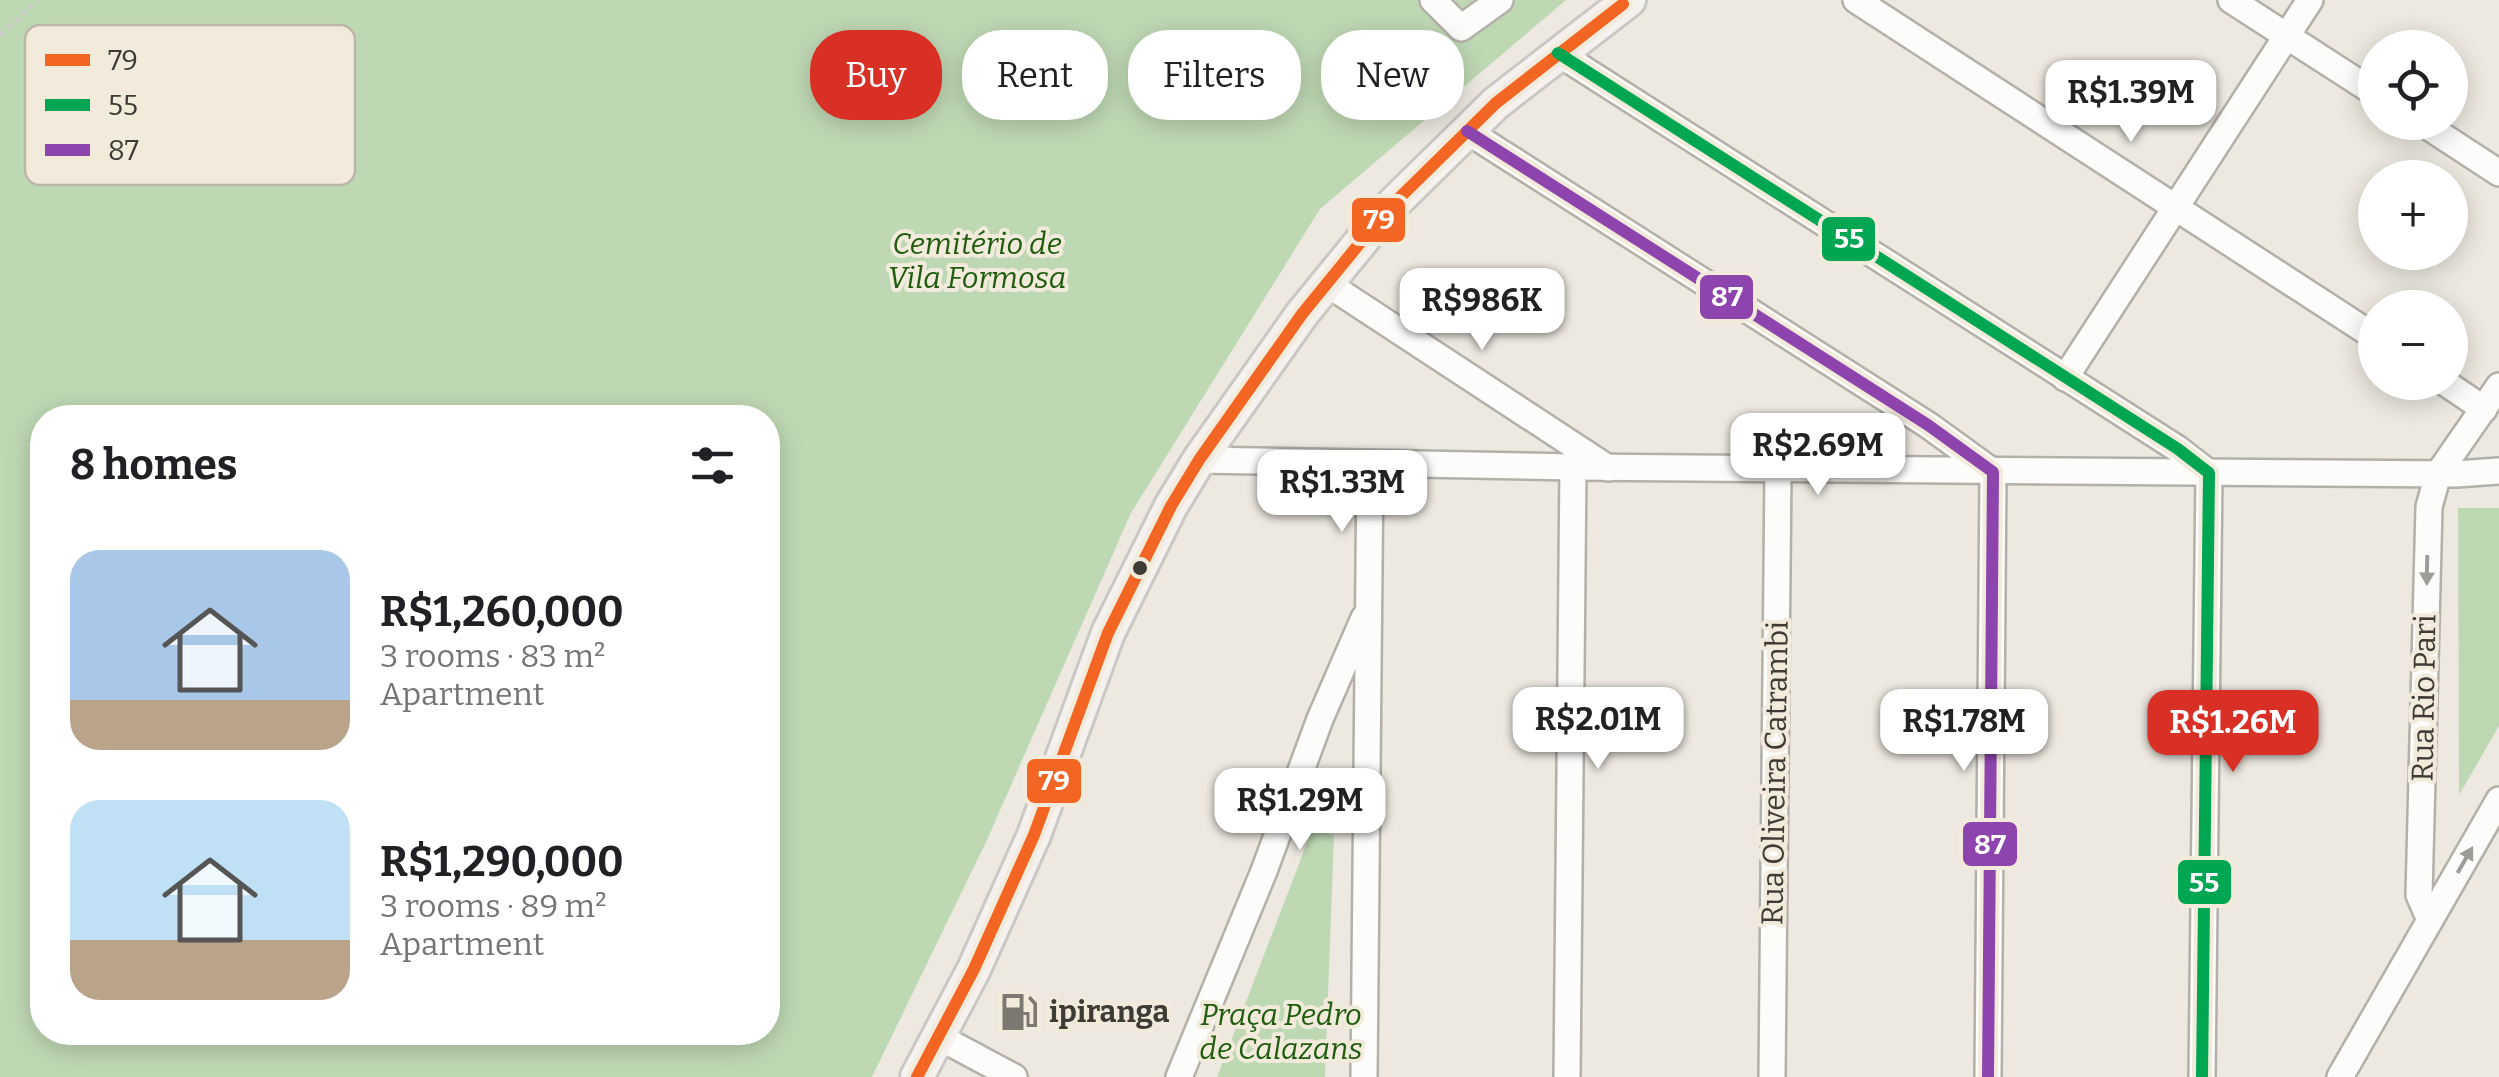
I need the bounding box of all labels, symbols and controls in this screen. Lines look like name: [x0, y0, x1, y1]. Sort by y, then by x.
legend: [25, 25, 355, 185]
chip: Buy: [810, 30, 942, 120]
chip: Rent: [962, 30, 1108, 120]
chip: Filters: [1128, 30, 1301, 120]
chip: New: [1321, 30, 1464, 120]
map controls: [2358, 30, 2468, 400]
button: locate: [2358, 30, 2468, 140]
text: 79: [108, 44, 138, 77]
pin: R$1.39M: [2039, 60, 2223, 145]
text: R$1.39M: [2067, 73, 2195, 111]
text: 55: [108, 89, 138, 122]
text: 87: [108, 134, 139, 167]
button: +: [2358, 160, 2468, 270]
line badge: 79: [1350, 196, 1407, 244]
text: 79: [1363, 203, 1395, 236]
line badge: 55: [1820, 215, 1877, 263]
text: 55: [1834, 222, 1864, 255]
park label: Cemitério de Vila Formosa: [888, 226, 1066, 296]
pin: R$986K: [1401, 268, 1563, 353]
line badge: 87: [1698, 273, 1755, 321]
text: 87: [1711, 280, 1743, 313]
text: R$986K: [1422, 281, 1542, 319]
button: −: [2358, 290, 2468, 400]
pin: R$2.69M: [1726, 413, 1910, 498]
text: R$2.69M: [1752, 426, 1884, 464]
icon: filters: [685, 438, 740, 493]
text: 8 homes: [70, 440, 238, 490]
pin: R$1.33M: [1250, 450, 1434, 535]
text: R$1.33M: [1279, 463, 1405, 501]
one-way arrow: [2418, 555, 2434, 587]
unlabelled marker: [1130, 558, 1150, 578]
text: R$1,260,000: [380, 587, 624, 637]
icon: home: [150, 590, 270, 710]
street label: Rua Rio Pari: [2405, 614, 2443, 782]
street label: Rua Oliveira Catrambi: [1754, 620, 1796, 925]
text: 3 rooms · 83 m²: [380, 637, 605, 675]
text: Apartment: [380, 675, 544, 713]
pin: R$2.01M: [1506, 687, 1690, 772]
pin: R$1.78M: [1872, 689, 2056, 774]
pin: R$1.26M: [2141, 690, 2325, 775]
text: R$2.01M: [1535, 700, 1661, 738]
text: R$1.78M: [1902, 702, 2026, 740]
text: R$1.26M: [2169, 703, 2297, 741]
line badge: 79: [1025, 757, 1083, 805]
text: 79: [1038, 764, 1070, 797]
pin: R$1.29M: [1208, 768, 1392, 853]
text: R$1.29M: [1236, 781, 1364, 819]
line badge: 87: [1961, 820, 2019, 868]
text: 87: [1974, 828, 2006, 861]
text: R$1,290,000: [380, 837, 624, 887]
icon: home: [150, 840, 270, 960]
one-way arrow: [2455, 846, 2473, 874]
line badge: 55: [2176, 858, 2233, 906]
text: 55: [2189, 866, 2219, 899]
text: 3 rooms · 89 m²: [380, 887, 607, 925]
text: Apartment: [380, 925, 544, 963]
fuel station icon: ipiranga: [998, 991, 1040, 1033]
place label: ipiranga: [1049, 994, 1170, 1030]
park label: Praça Pedro de Calazans: [1199, 997, 1363, 1067]

